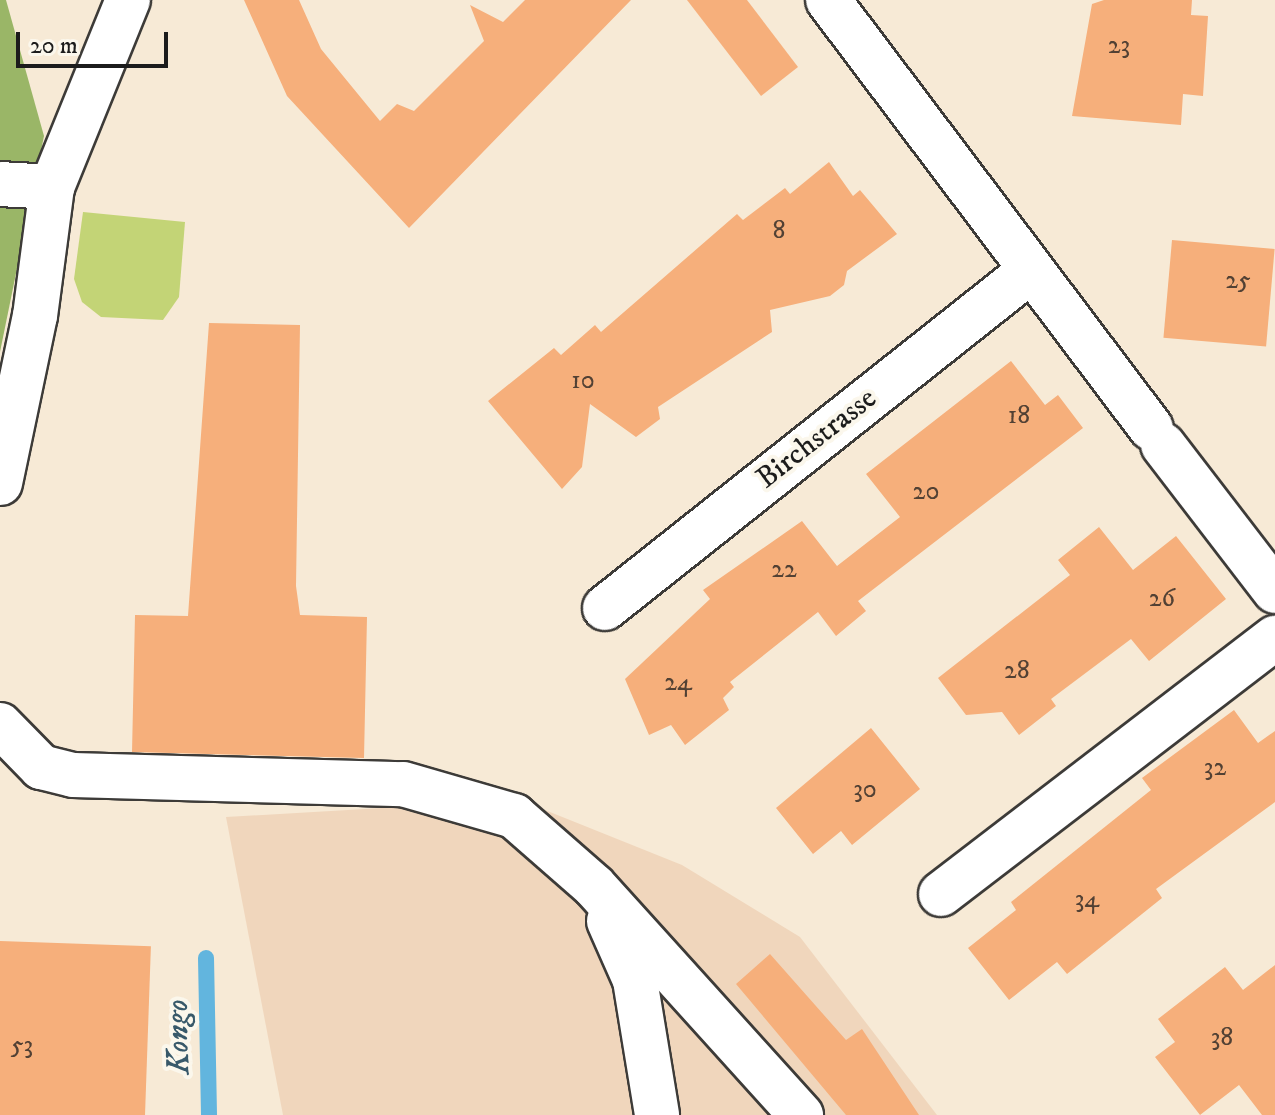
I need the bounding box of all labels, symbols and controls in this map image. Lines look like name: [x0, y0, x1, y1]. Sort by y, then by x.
scale bar: [20, 16, 172, 66]
house number: 23: [1108, 30, 1130, 62]
text: 20 m: [30, 31, 78, 61]
house number: 8: [772, 215, 786, 247]
house number: 25: [1225, 265, 1251, 297]
house number: 10: [571, 365, 595, 397]
street label: Birchstrasse: [750, 381, 884, 497]
house number: 18: [1008, 400, 1030, 432]
house number: 20: [913, 476, 939, 508]
house number: 22: [771, 554, 797, 586]
house number: 26: [1149, 583, 1175, 615]
house number: 28: [1004, 655, 1030, 687]
house number: 24: [664, 667, 692, 699]
house number: 32: [1204, 752, 1226, 784]
house number: 30: [853, 774, 877, 806]
house number: 34: [1075, 884, 1099, 916]
water label: Kongo: [159, 999, 199, 1075]
house number: 38: [1211, 1022, 1233, 1054]
house number: 53: [11, 1030, 33, 1062]

